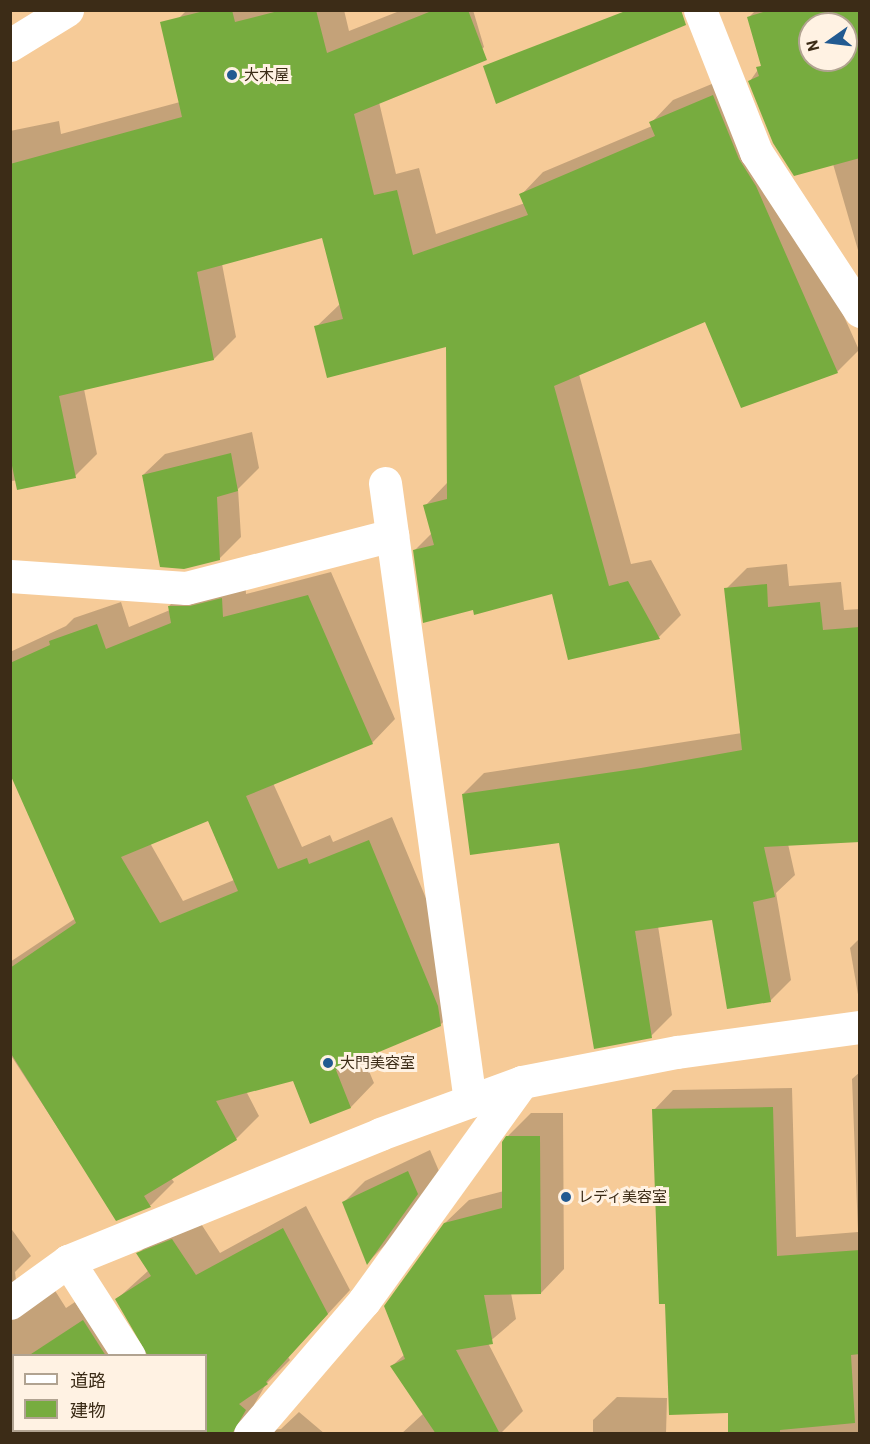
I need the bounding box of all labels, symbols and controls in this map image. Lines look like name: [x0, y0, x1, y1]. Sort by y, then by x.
north arrow: [798, 12, 858, 72]
text: N: [801, 39, 822, 53]
place label: 大木屋: [244, 66, 289, 84]
marker: 大木屋: [225, 68, 239, 82]
place label: 大門美容室: [340, 1054, 415, 1072]
marker: 大門美容室: [321, 1056, 335, 1070]
place label: レディ美容室: [578, 1188, 668, 1206]
marker: レディ美容室: [559, 1190, 573, 1204]
legend: [12, 1354, 207, 1432]
text: 道路: [70, 1369, 106, 1391]
text: 建物: [70, 1399, 106, 1421]

